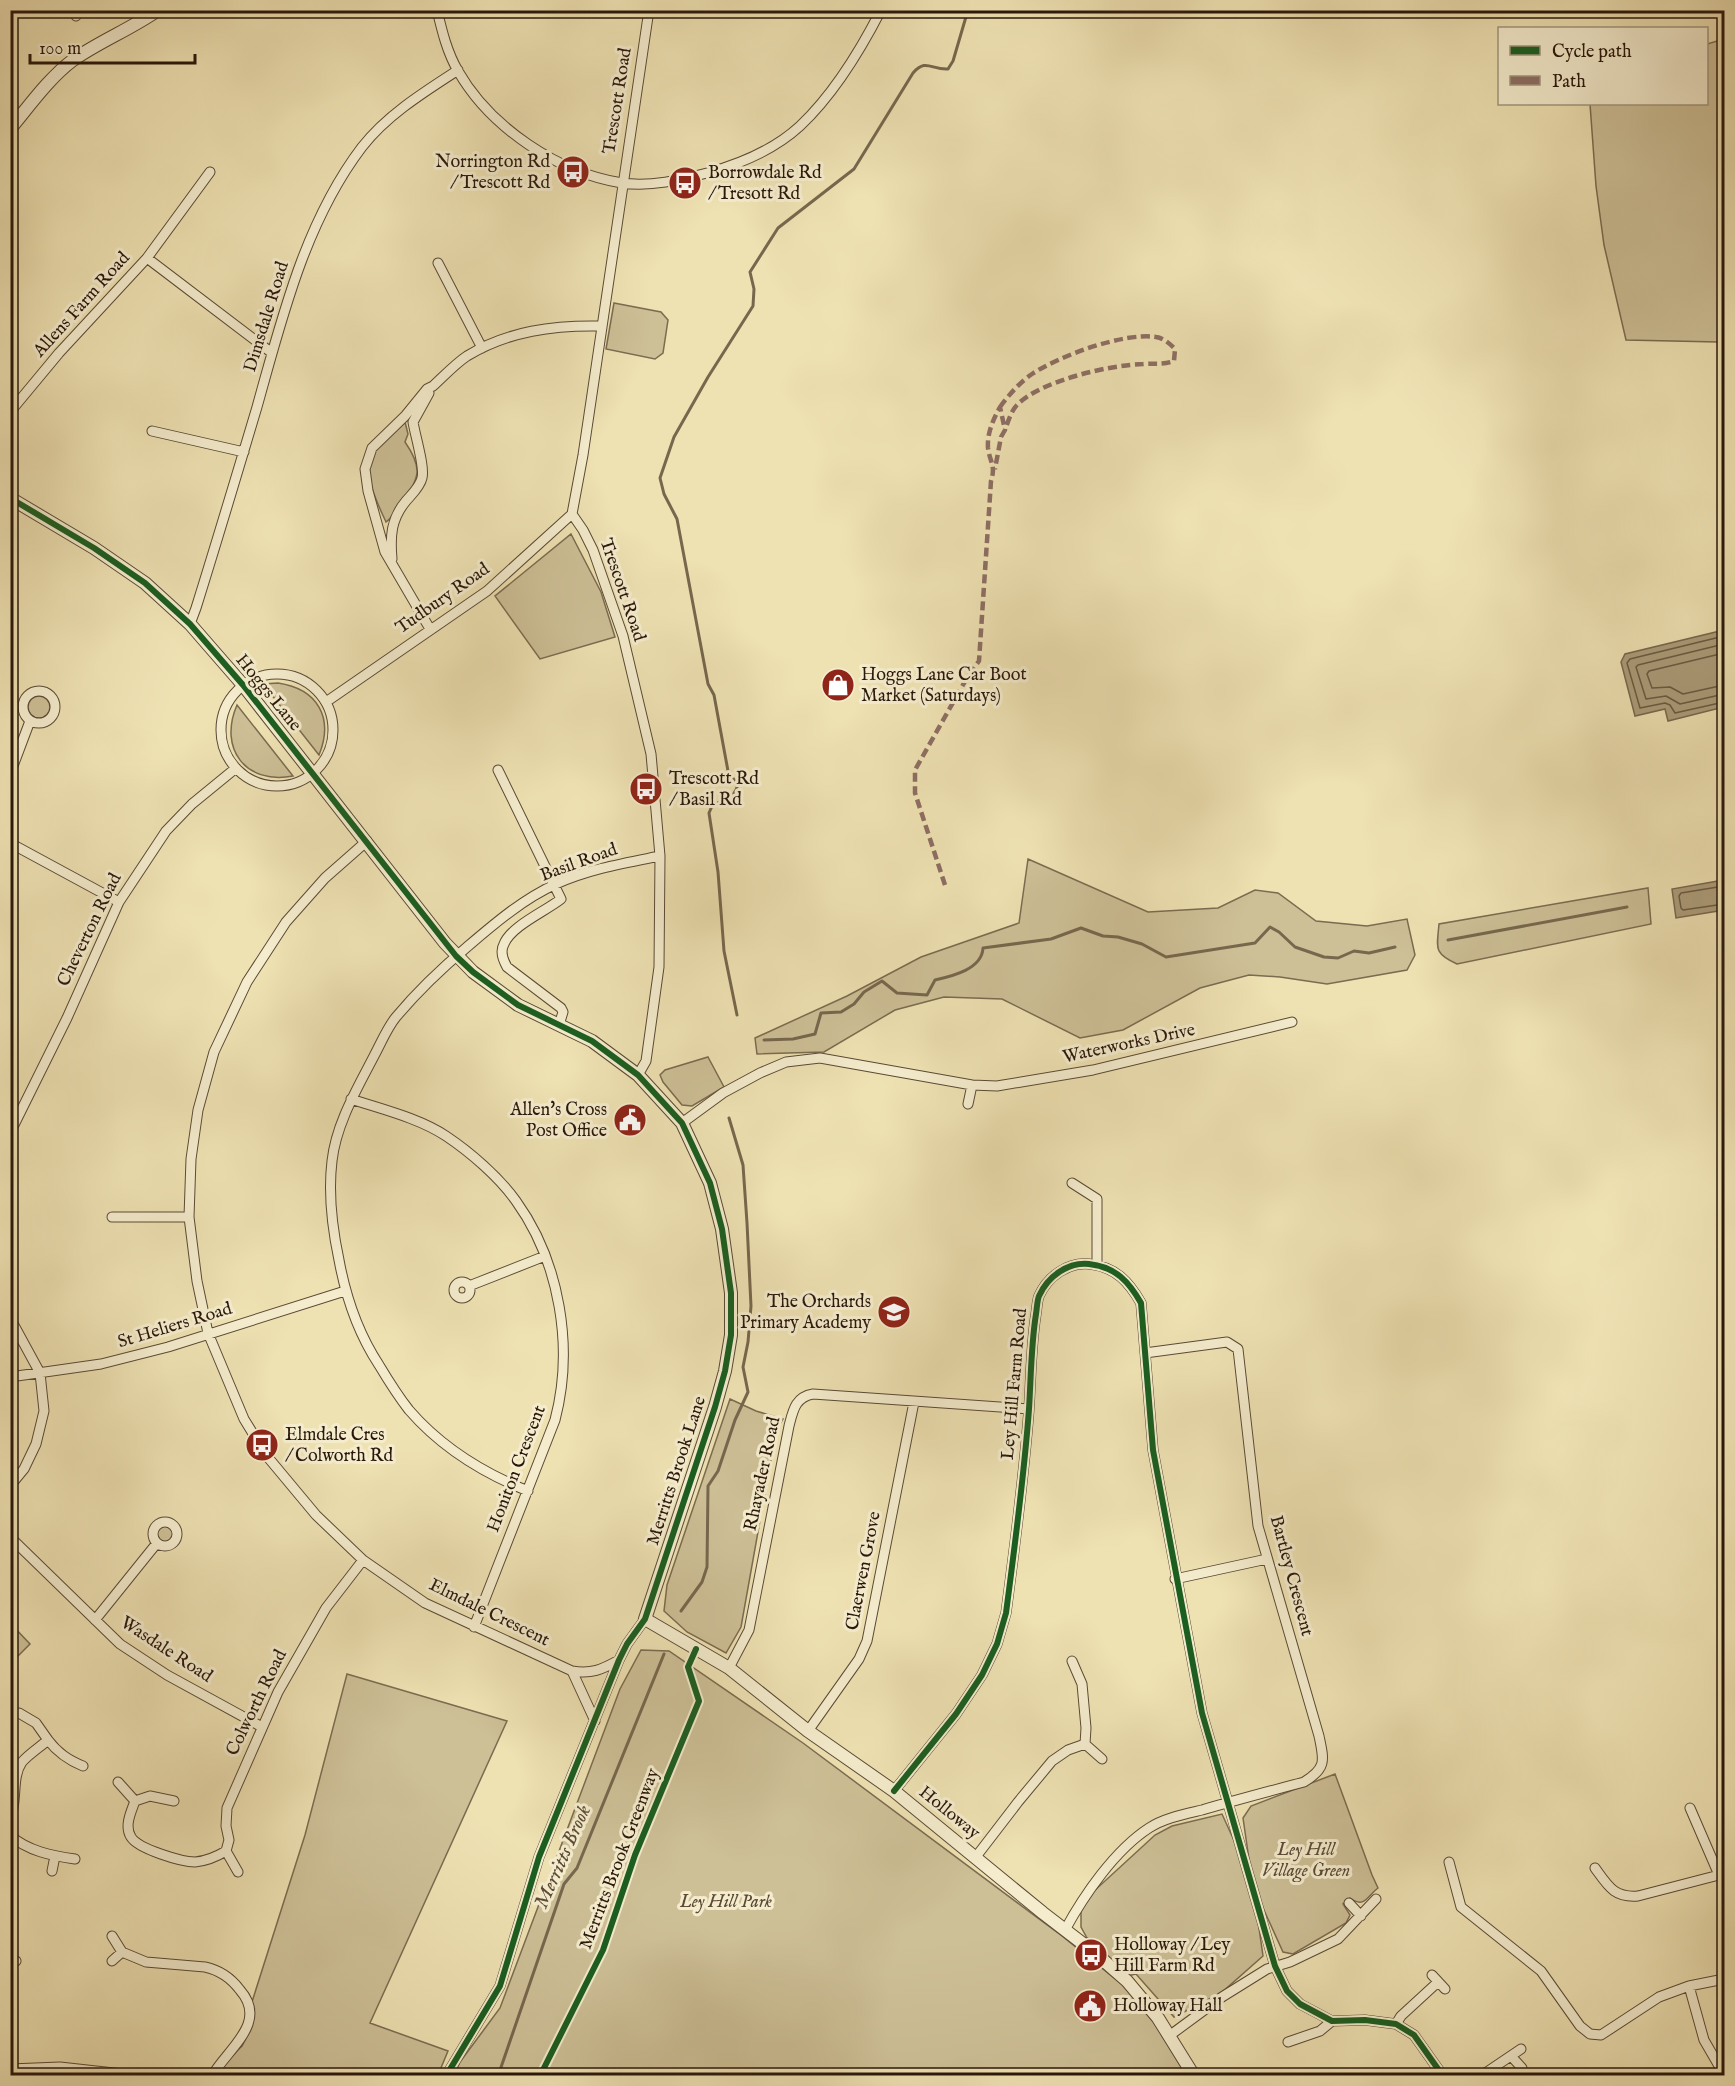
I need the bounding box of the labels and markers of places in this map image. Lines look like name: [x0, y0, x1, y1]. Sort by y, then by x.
place label: Norrington Rd / Trescott Rd: [435, 151, 550, 195]
bus stop icon: Norrington Rd / Trescott Rd: [555, 154, 591, 190]
place label: Borrowdale Rd / Tresott Rd: [708, 162, 822, 206]
bus stop icon: Borrowdale Rd / Tresott Rd: [667, 165, 703, 201]
place label: Hoggs Lane Car Boot Market (Saturdays): [861, 664, 1027, 708]
shop icon: Hoggs Lane Car Boot Market (Saturdays): [820, 667, 856, 703]
place label: Trescott Rd / Basil Rd: [669, 768, 759, 812]
bus stop icon: Trescott Rd / Basil Rd: [628, 771, 664, 807]
place label: Allen's Cross Post Office: [509, 1099, 607, 1143]
public building icon: Allen's Cross Post Office: [612, 1102, 648, 1138]
place label: The Orchards Primary Academy: [740, 1291, 871, 1335]
school or university icon: The Orchards Primary Academy: [876, 1294, 912, 1330]
place label: Elmdale Cres / Colworth Rd: [285, 1424, 393, 1468]
bus stop icon: Elmdale Cres / Colworth Rd: [244, 1427, 280, 1463]
place label: Holloway / Ley Hill Farm Rd: [1114, 1934, 1231, 1978]
bus stop icon: Holloway / Ley Hill Farm Rd: [1073, 1937, 1109, 1973]
public building icon: Holloway Hall: [1072, 1988, 1108, 2024]
place label: Holloway Hall: [1113, 1995, 1222, 2018]

